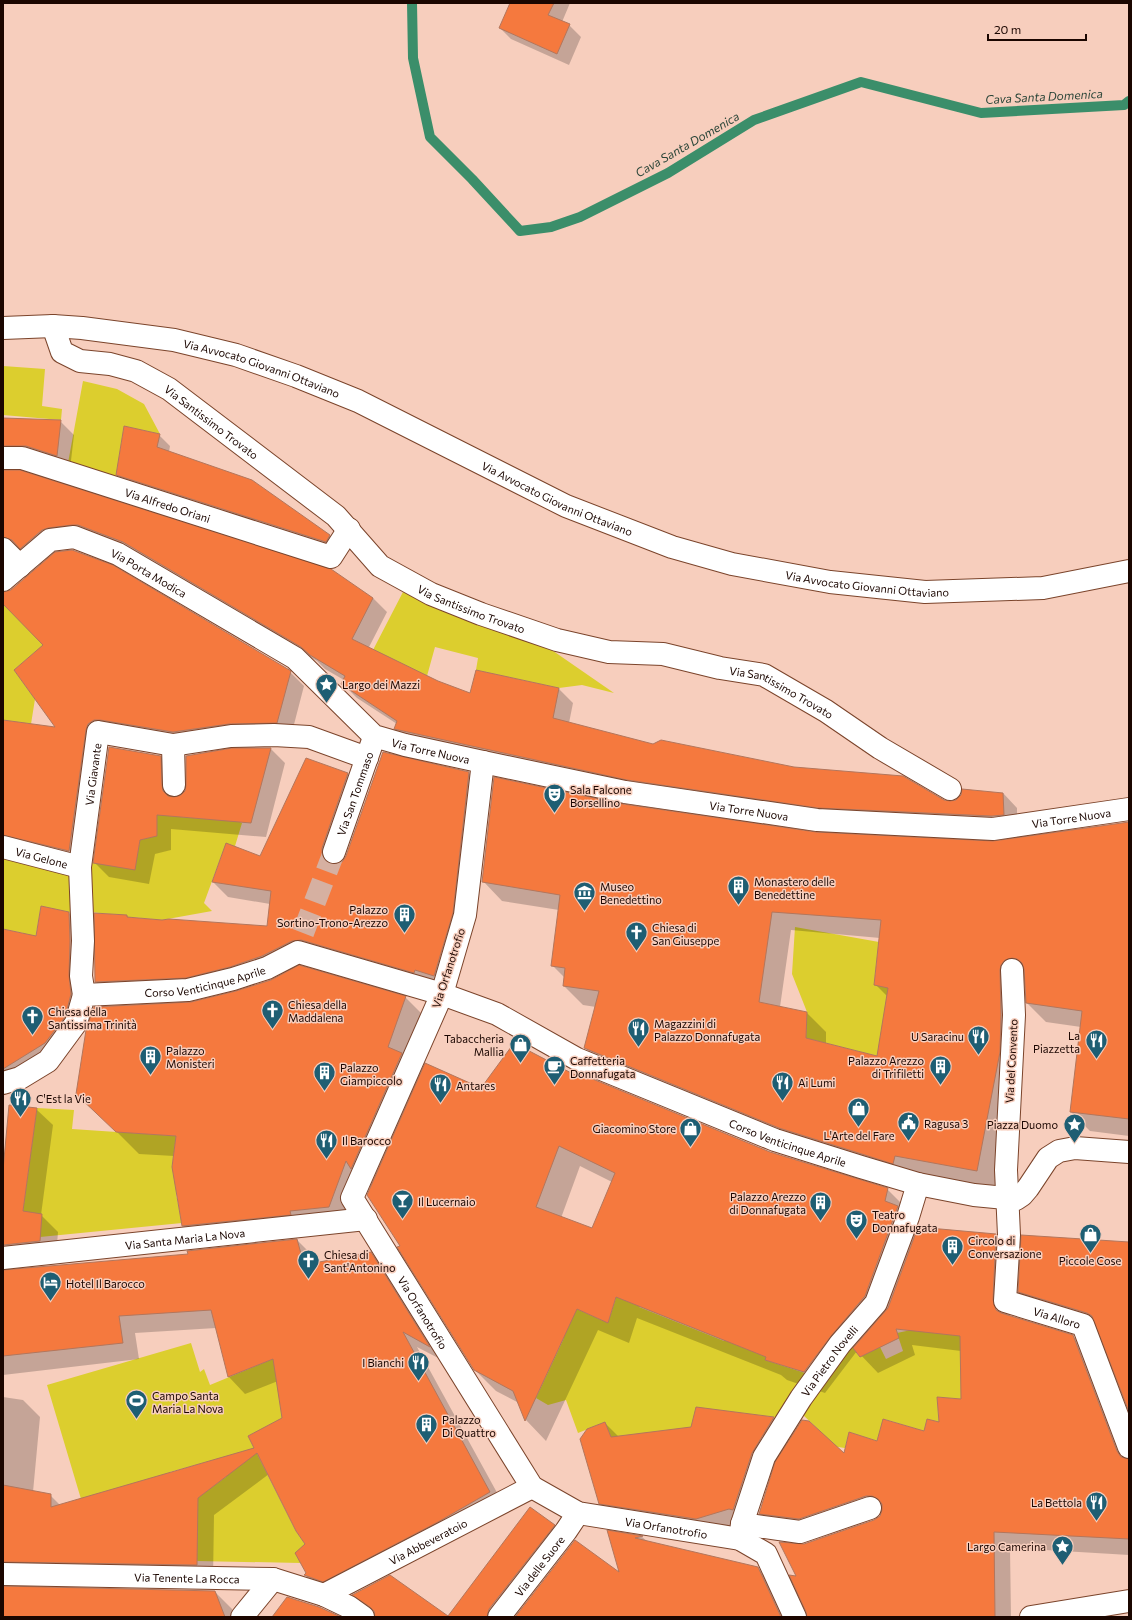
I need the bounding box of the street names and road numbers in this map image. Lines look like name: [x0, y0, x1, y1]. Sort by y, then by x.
street label: Via Avvocato Giovanni Ottaviano: [182, 336, 342, 400]
street label: Via Santissimo Trovato: [162, 382, 262, 462]
street label: Via Avvocato Giovanni Ottaviano: [480, 458, 635, 538]
street label: Via Alfredo Oriani: [123, 485, 212, 525]
street label: Via Porta Modica: [109, 545, 189, 600]
street label: Via Avvocato Giovanni Ottaviano: [785, 567, 950, 599]
street label: Via Santissimo Trovato: [416, 582, 527, 635]
street label: Via Santissimo Trovato: [729, 663, 836, 721]
street label: Via Torre Nuova: [390, 735, 471, 765]
street label: Via Giavante: [82, 742, 103, 806]
street label: Via San Tommaso: [334, 749, 375, 837]
street label: Via Torre Nuova: [709, 798, 789, 822]
street label: Via Torre Nuova: [1031, 805, 1112, 830]
street label: Via Gelone: [14, 844, 69, 870]
street label: Via Orfanotrofio: [429, 926, 467, 1010]
street label: Corso Venticinque Aprile: [144, 962, 267, 999]
street label: Via del Convento: [1002, 1018, 1020, 1103]
street label: Corso Venticinque Aprile: [727, 1116, 848, 1169]
street label: Via Santa Maria La Nova: [124, 1226, 246, 1251]
street label: Via Orfanotrofio: [396, 1273, 451, 1352]
street label: Via Alloro: [1032, 1304, 1083, 1331]
street label: Via Pietro Novelli: [798, 1322, 860, 1399]
street label: Via Orfanotrofio: [624, 1514, 709, 1540]
street label: Via Abbeveratoio: [387, 1515, 470, 1567]
street label: Via delle Suore: [511, 1533, 567, 1599]
street label: Via Tenente La Rocca: [134, 1570, 240, 1585]

